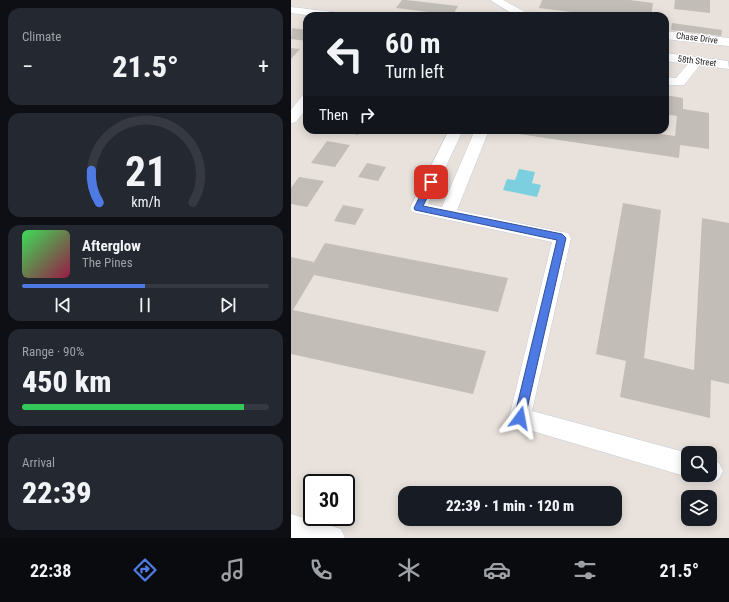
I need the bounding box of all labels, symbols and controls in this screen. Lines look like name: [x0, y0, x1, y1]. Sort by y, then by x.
text: 60 m: [385, 27, 441, 60]
icon: left: [319, 28, 371, 80]
text: Climate: [22, 29, 61, 44]
street label: Chase Drive: [675, 30, 719, 46]
text: 21.5°: [112, 49, 179, 84]
text: −: [22, 54, 33, 79]
text: +: [258, 54, 269, 79]
street label: 58th Street: [677, 54, 717, 68]
text: Turn left: [385, 61, 444, 82]
icon: right: [356, 104, 378, 126]
text: Then: [319, 106, 348, 124]
text: 21: [124, 146, 167, 195]
pin: [414, 165, 448, 199]
icon: arrive: [420, 171, 442, 193]
text: km/h: [131, 193, 160, 209]
text: Afterglow: [82, 237, 141, 255]
text: The Pines: [82, 255, 133, 270]
icon: previous: [52, 294, 74, 316]
icon: pause: [134, 294, 156, 316]
icon: next: [217, 294, 239, 316]
text: Range · 90%: [22, 344, 84, 359]
text: 450 km: [22, 364, 111, 399]
position arrow: [499, 397, 541, 439]
map controls: [681, 446, 717, 526]
button: search: [681, 446, 717, 482]
text: Arrival: [22, 455, 55, 470]
speed limit sign: 30: [303, 474, 355, 526]
text: 22:39: [22, 475, 91, 510]
button: layers: [681, 490, 717, 526]
text: 22:39 · 1 min · 120 m: [446, 497, 574, 515]
icon: directions: [131, 556, 159, 584]
icon: music: [219, 556, 247, 584]
icon: phone: [307, 556, 335, 584]
icon: climate: [395, 556, 423, 584]
icon: car: [483, 556, 511, 584]
icon: filters: [571, 556, 599, 584]
text: 22:38: [30, 560, 71, 581]
text: 21.5°: [659, 560, 699, 581]

